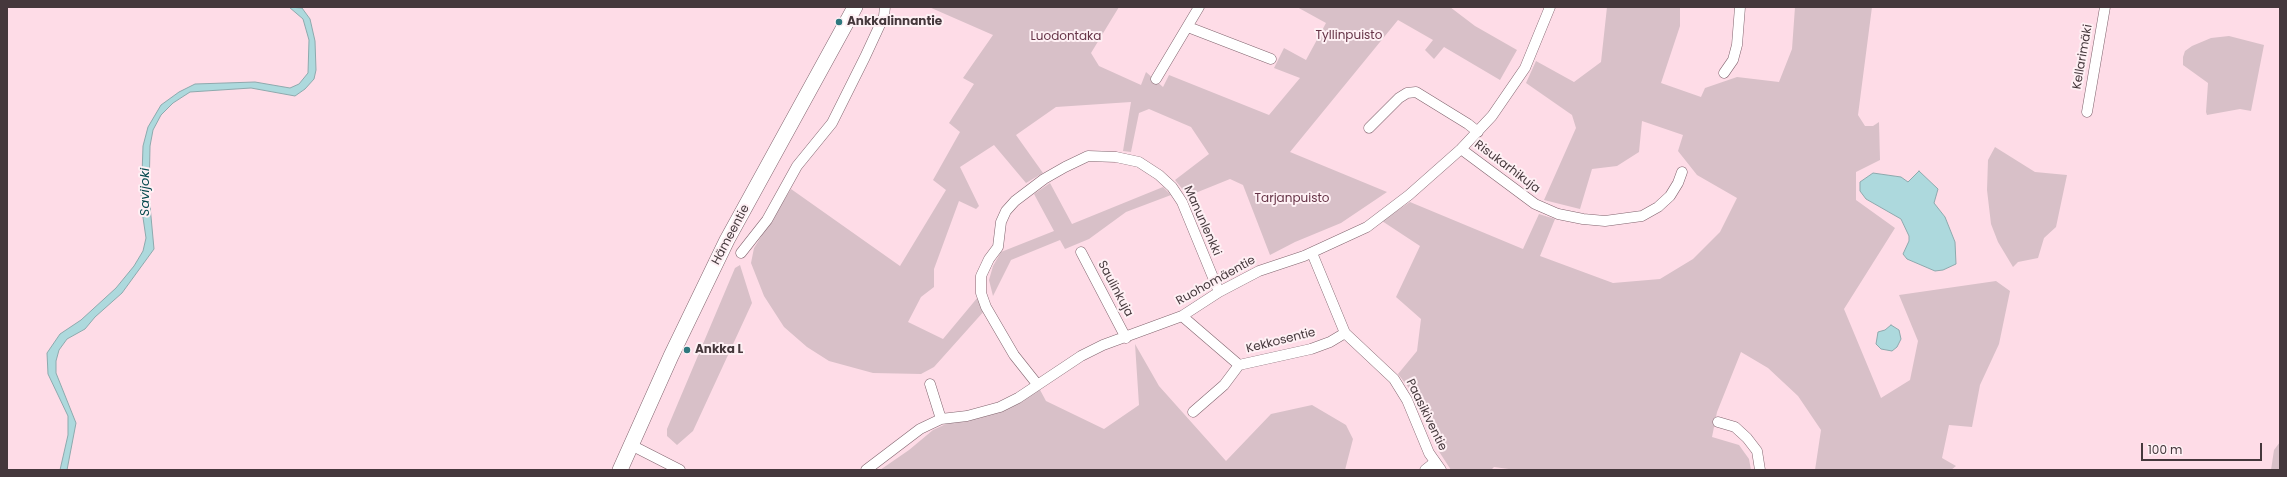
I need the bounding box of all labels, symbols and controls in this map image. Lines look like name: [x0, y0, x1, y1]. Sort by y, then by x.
place label: Ankkalinnantie: [847, 15, 942, 29]
marker: Ankkalinnantie: [834, 17, 844, 27]
street label: Kellarimäki: [2070, 23, 2096, 91]
park label: Tyllinpuisto: [1316, 29, 1382, 43]
park label: Luodontaka: [1031, 30, 1101, 44]
street label: Risukarhikuja: [1471, 138, 1543, 196]
water label: Savijoki: [138, 168, 154, 216]
street label: Manunlenkki: [1180, 184, 1224, 258]
park label: Tarjanpuisto: [1255, 192, 1329, 206]
street label: Hämeentie: [709, 202, 753, 268]
street label: Ruohomäentie: [1174, 253, 1258, 309]
street label: Saulinkuja: [1094, 259, 1136, 319]
street label: Kekkosentie: [1245, 325, 1317, 357]
place label: Ankka L: [695, 343, 743, 357]
marker: Ankka L: [682, 345, 692, 355]
street label: Paasikiventie: [1402, 377, 1450, 453]
scale bar: [2143, 435, 2264, 461]
text: 100 m: [2148, 441, 2182, 458]

